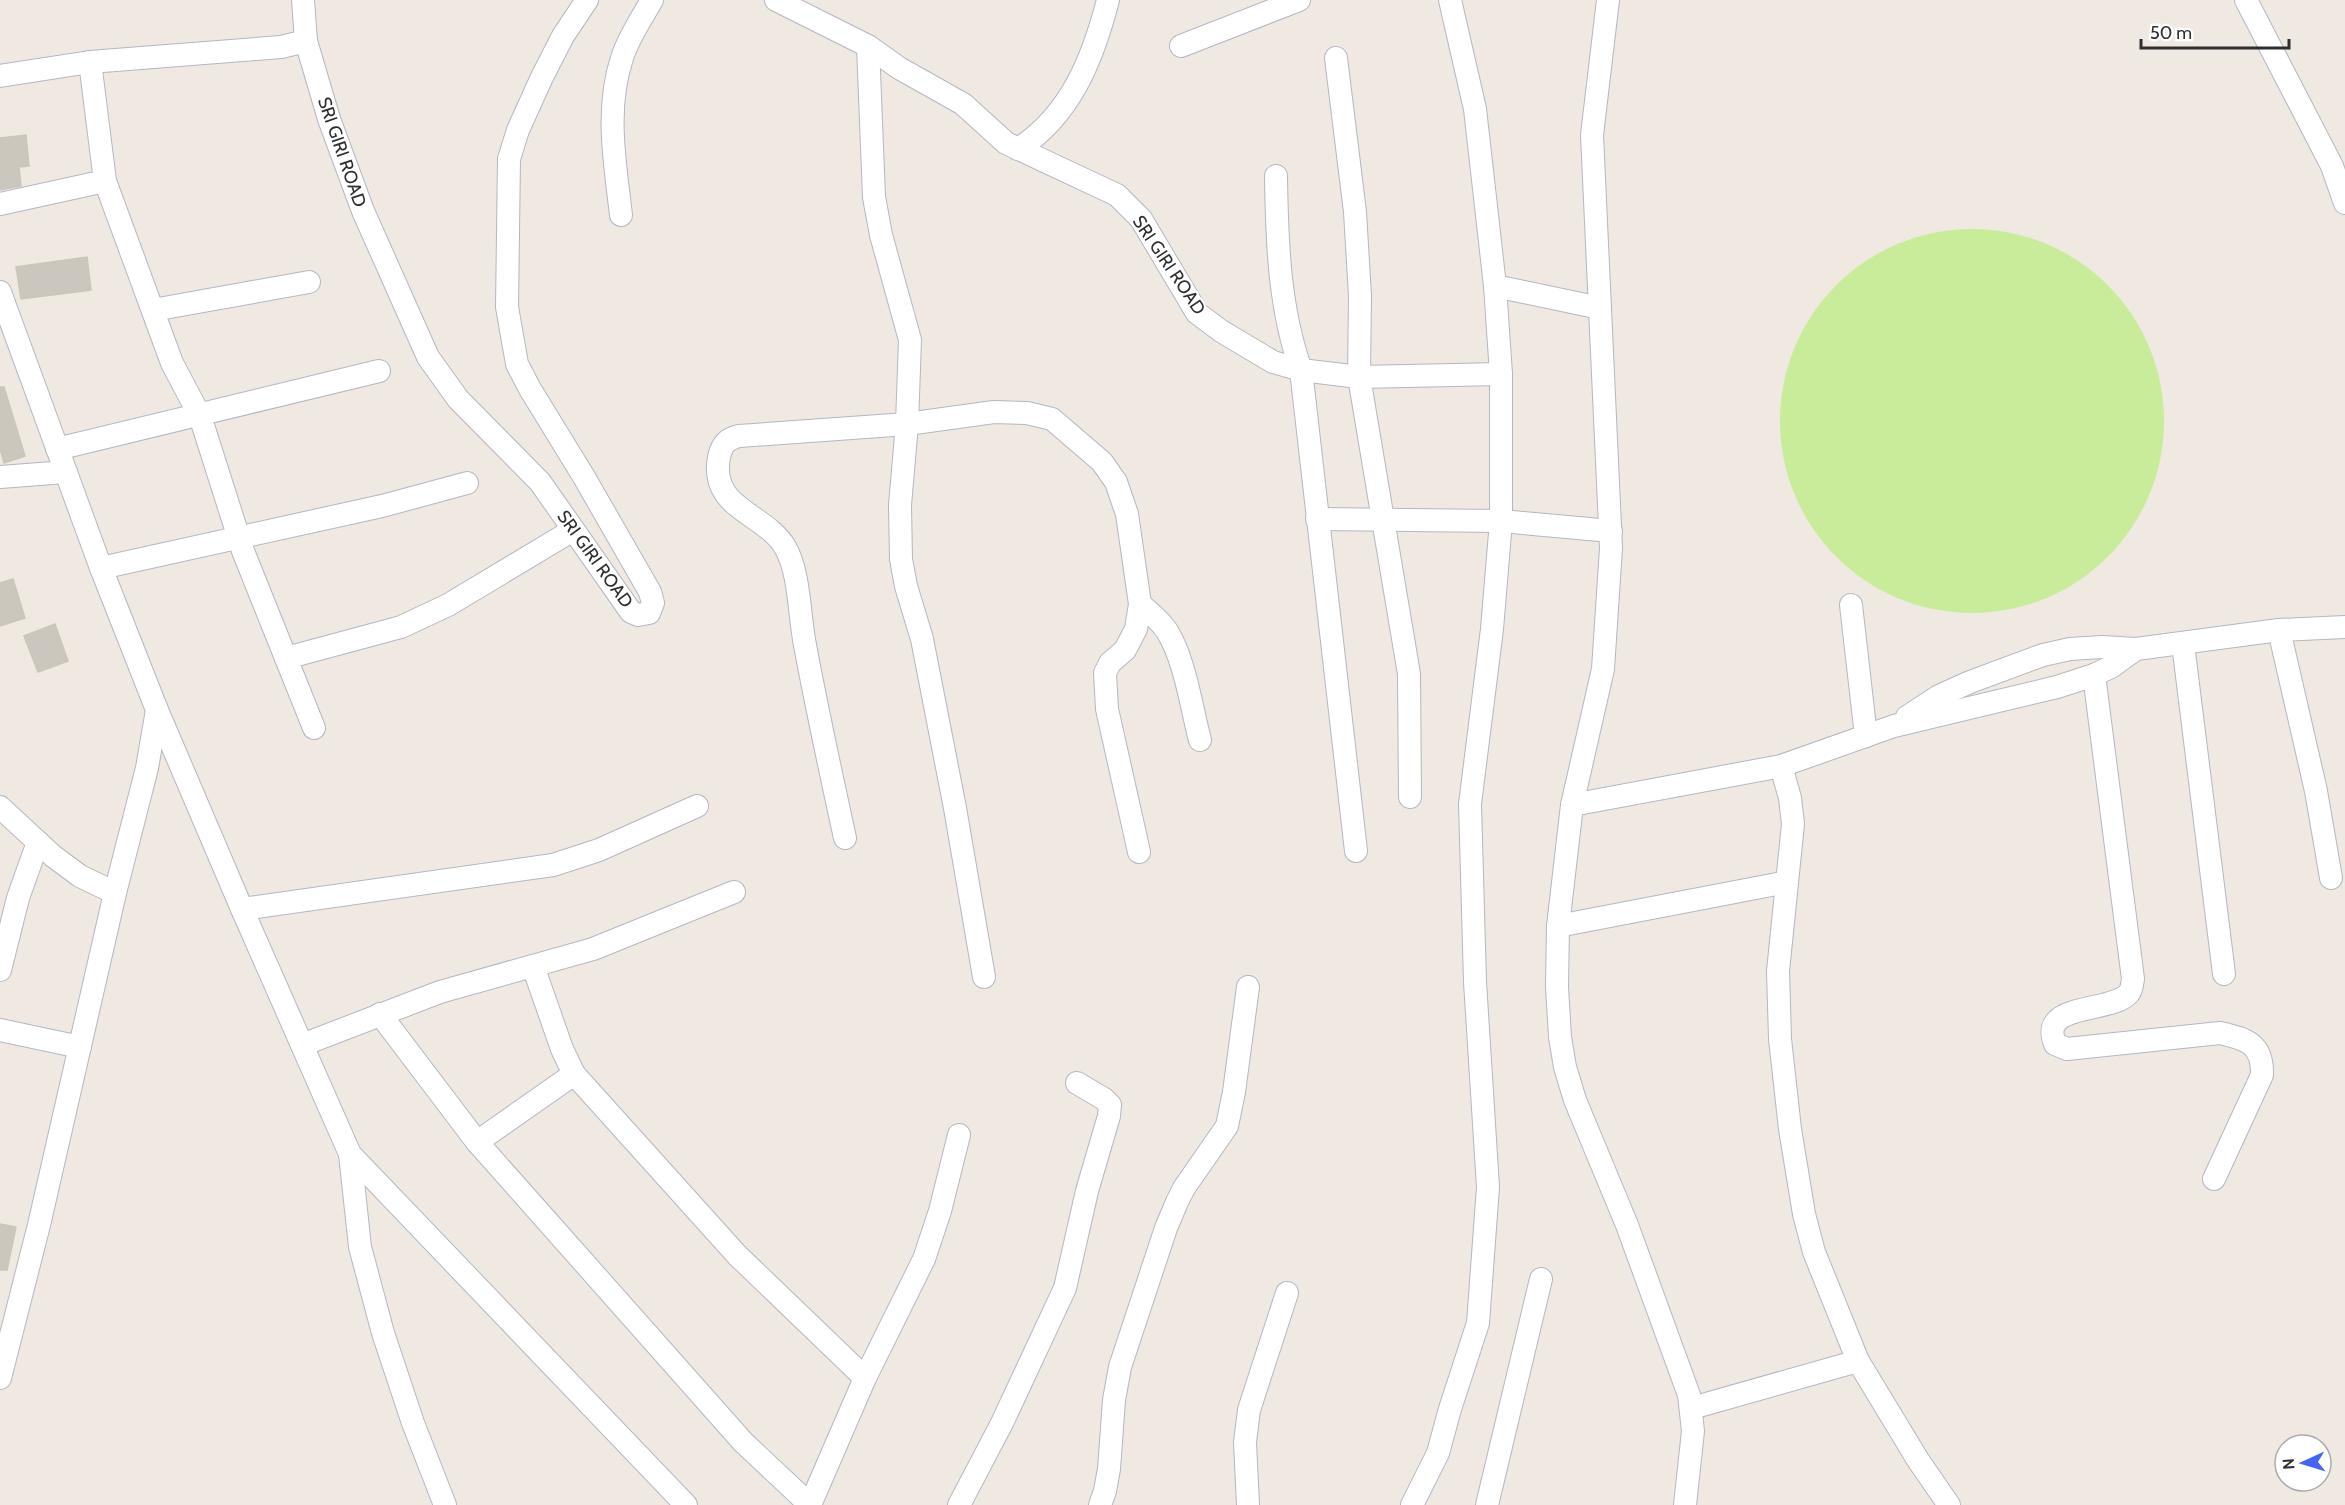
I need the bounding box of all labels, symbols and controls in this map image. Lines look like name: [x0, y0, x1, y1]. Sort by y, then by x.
scale bar: [2141, 12, 2290, 50]
text: 50 m: [2150, 22, 2192, 44]
street label: SRI GIRI ROAD: [313, 94, 371, 210]
street label: SRI GIRI ROAD: [1128, 211, 1210, 319]
street label: SRI GIRI ROAD: [552, 506, 638, 612]
north arrow: [2273, 1433, 2333, 1493]
text: N: [2279, 1458, 2298, 1470]

